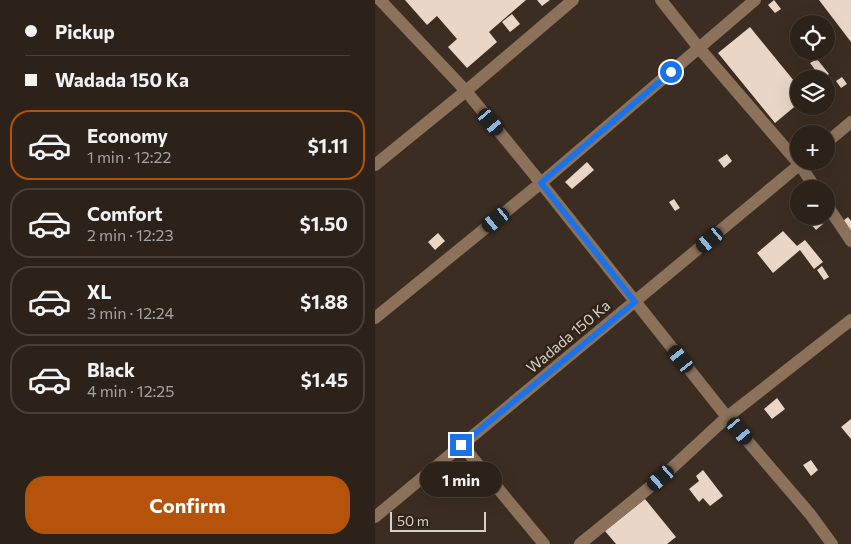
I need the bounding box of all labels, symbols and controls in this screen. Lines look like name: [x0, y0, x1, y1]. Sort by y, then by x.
map controls: [790, 15, 835, 225]
button: locate: [790, 15, 835, 60]
text: Pickup: [55, 20, 115, 43]
route start: [660, 61, 682, 83]
text: Wadada 150 Ka: [55, 68, 189, 91]
button: layers: [790, 70, 835, 115]
car: [475, 106, 506, 138]
icon: car: [27, 123, 72, 168]
text: Economy: [87, 124, 168, 147]
button: +: [790, 125, 835, 170]
text: $1.11: [308, 134, 348, 157]
text: 1 min · 12:22: [87, 147, 171, 166]
button: −: [790, 180, 835, 225]
icon: car: [27, 201, 72, 246]
text: Comfort: [87, 202, 163, 225]
car: [479, 205, 512, 235]
text: $1.50: [300, 212, 348, 235]
text: 2 min · 12:23: [87, 225, 174, 244]
car: [693, 225, 726, 255]
icon: car: [27, 279, 72, 324]
text: XL: [87, 280, 112, 303]
text: $1.88: [300, 290, 348, 313]
street label: Wadada 150 Ka: [522, 296, 614, 376]
text: 3 min · 12:24: [87, 303, 174, 322]
car: [665, 343, 696, 375]
icon: car: [27, 357, 72, 402]
text: Black: [87, 358, 135, 381]
text: $1.45: [301, 368, 348, 391]
text: 4 min · 12:25: [87, 381, 174, 400]
car: [724, 415, 755, 447]
route end: [450, 434, 472, 456]
callout: 1 min: [420, 462, 502, 498]
car: [644, 462, 677, 494]
text: 1 min: [442, 470, 480, 489]
button: Confirm: [25, 476, 350, 534]
scale bar: [390, 509, 486, 532]
text: 50 m: [397, 512, 429, 529]

